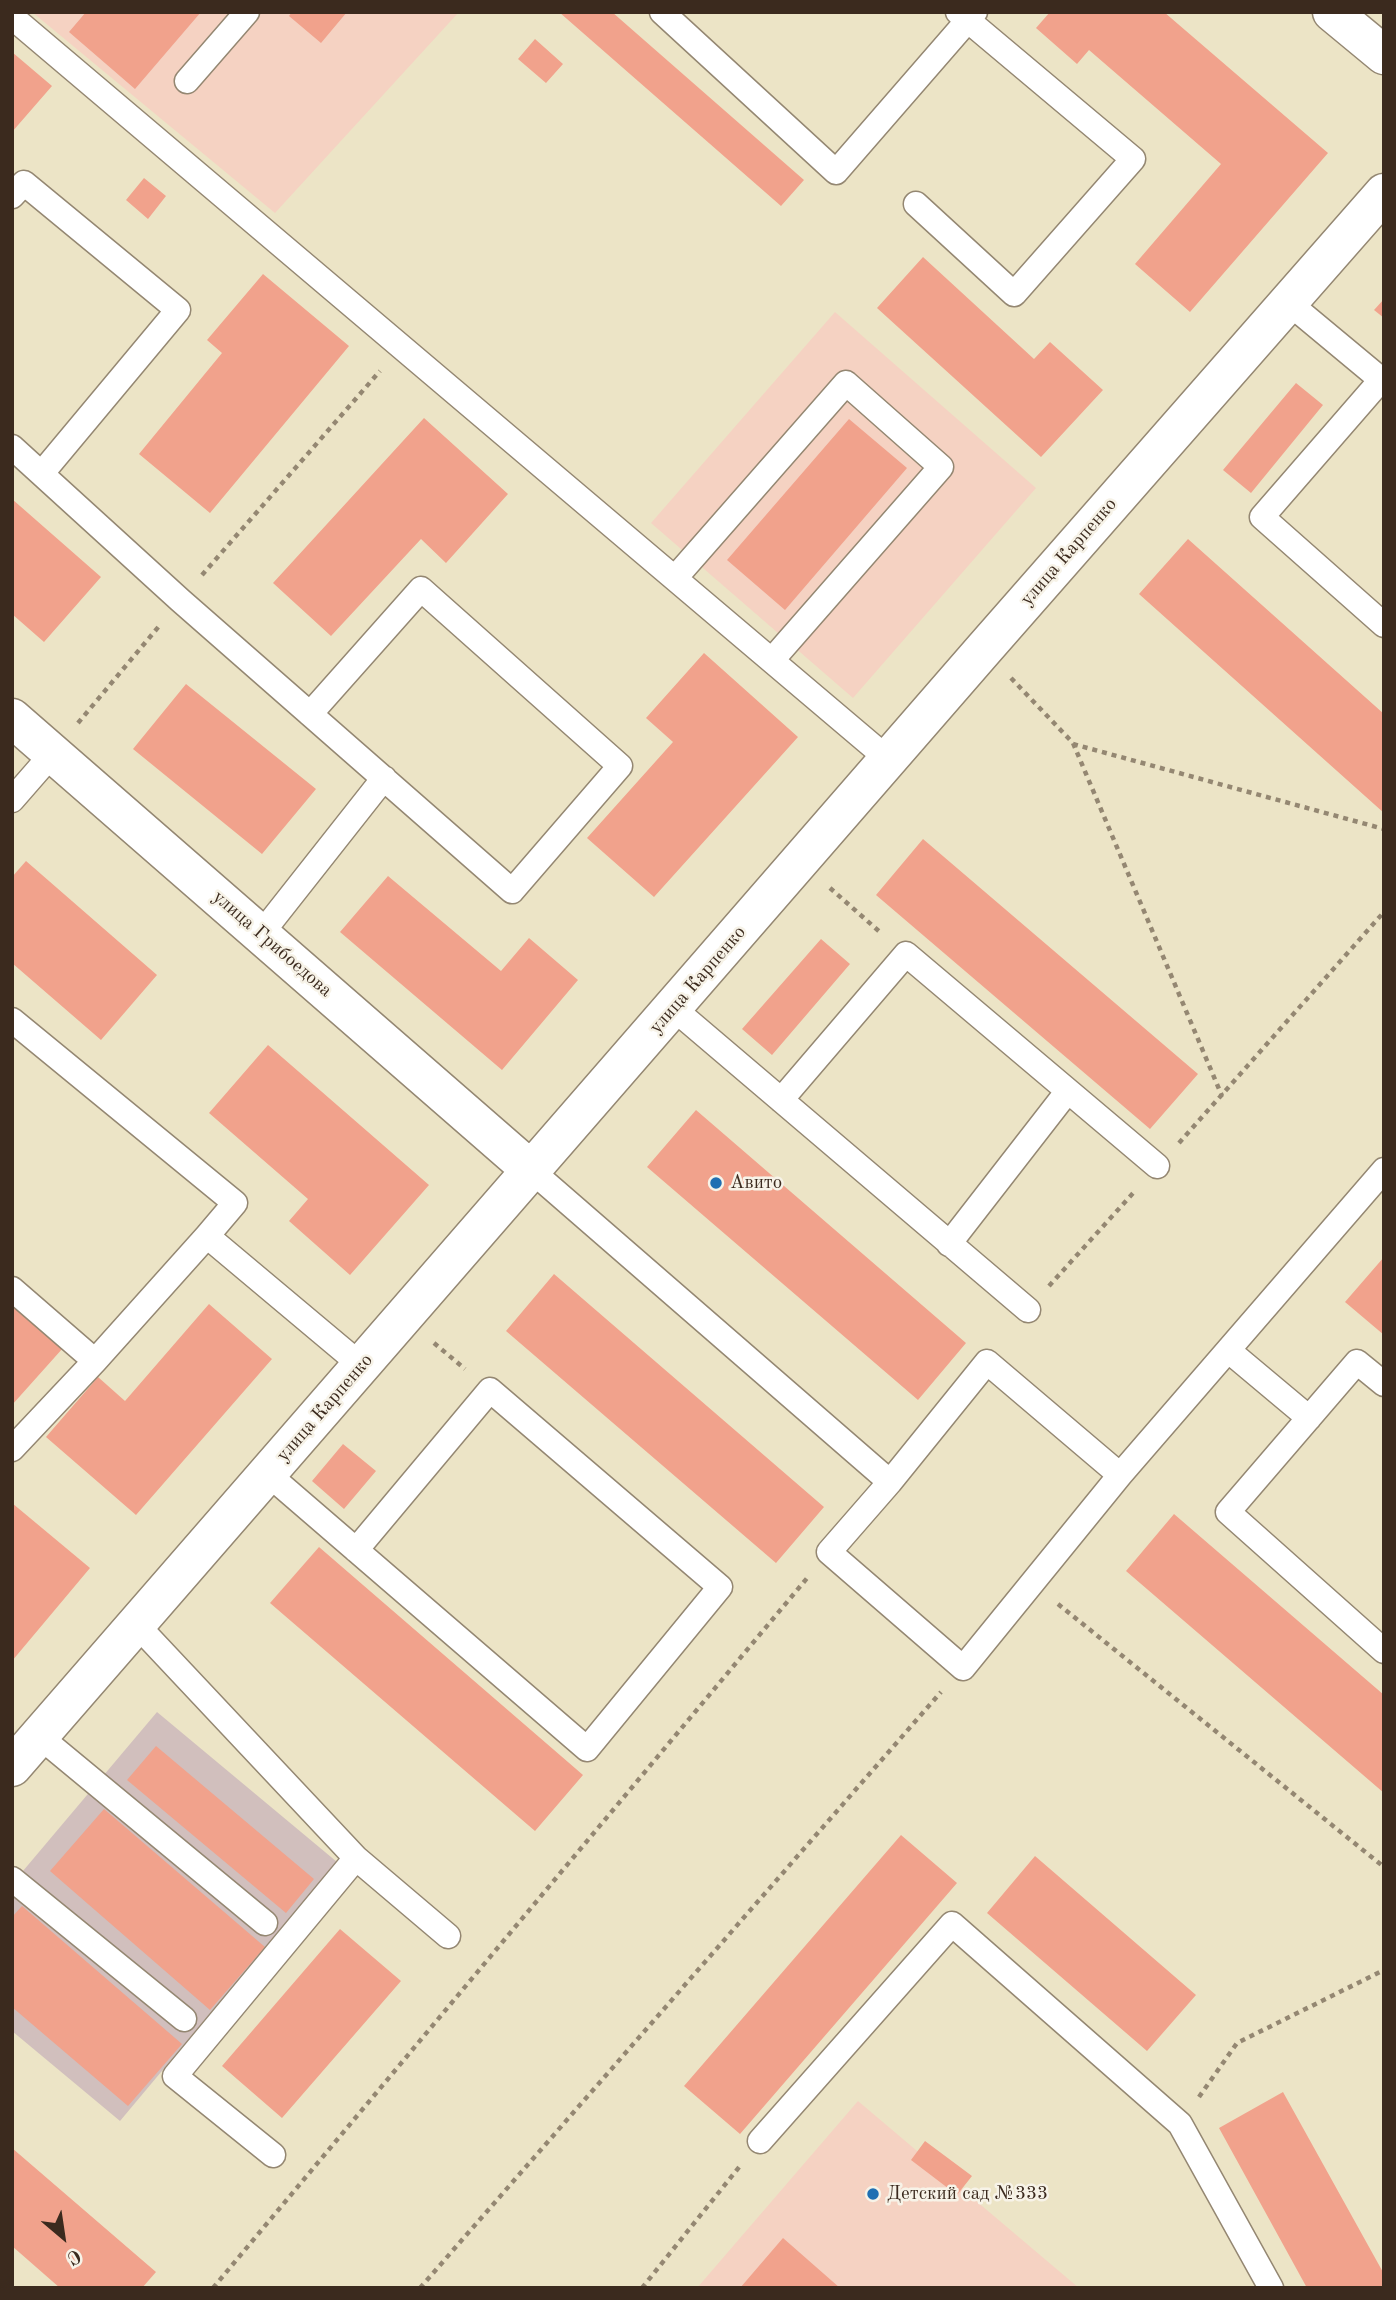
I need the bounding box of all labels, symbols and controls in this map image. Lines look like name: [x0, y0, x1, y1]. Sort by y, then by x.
street label: улица Карпенко: [1016, 493, 1122, 611]
street label: улица Грибоедова: [207, 886, 337, 1002]
street label: улица Карпенко: [645, 921, 751, 1039]
place label: Авито: [730, 1172, 782, 1194]
marker: Авито: [708, 1175, 724, 1191]
street label: улица Карпенко: [272, 1349, 378, 1467]
place label: Детский сад №333: [887, 2183, 1048, 2205]
marker: Детский сад №333: [865, 2186, 881, 2202]
north arrow: [28, 2202, 98, 2272]
text: С: [63, 2244, 84, 2267]

